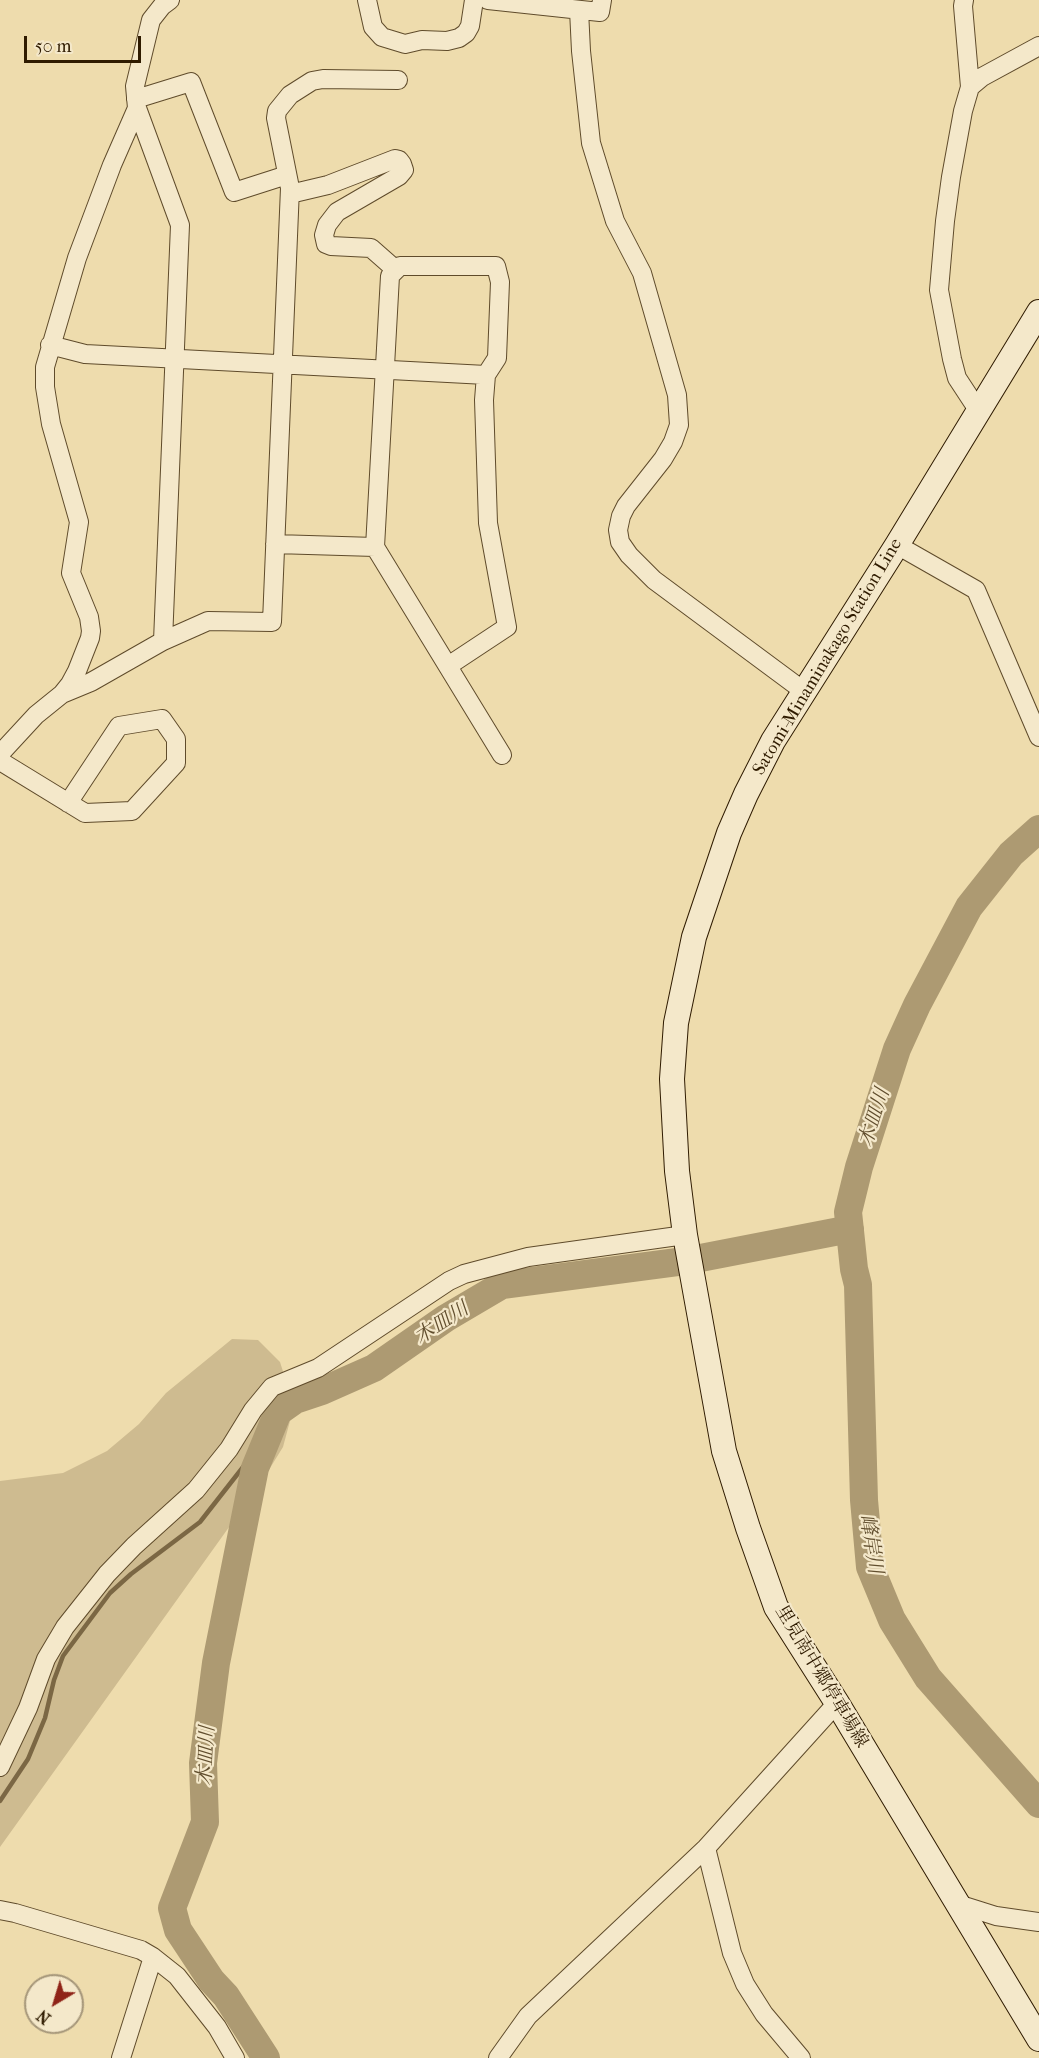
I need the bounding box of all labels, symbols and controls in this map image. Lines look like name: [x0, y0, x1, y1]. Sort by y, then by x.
scale bar: [27, 24, 144, 62]
text: 50 m: [35, 36, 71, 57]
street label: Satomi-Minaminakago Station Line: [749, 535, 907, 779]
water label: 木皿川: [854, 1086, 896, 1150]
water label: 木皿川: [410, 1298, 474, 1350]
water label: 峰岸川: [853, 1512, 887, 1576]
street label: 里見南中郷停車場線: [770, 1602, 872, 1752]
water label: 木皿川: [193, 1725, 221, 1787]
north arrow: [24, 1974, 84, 2034]
text: N: [33, 2006, 54, 2028]

